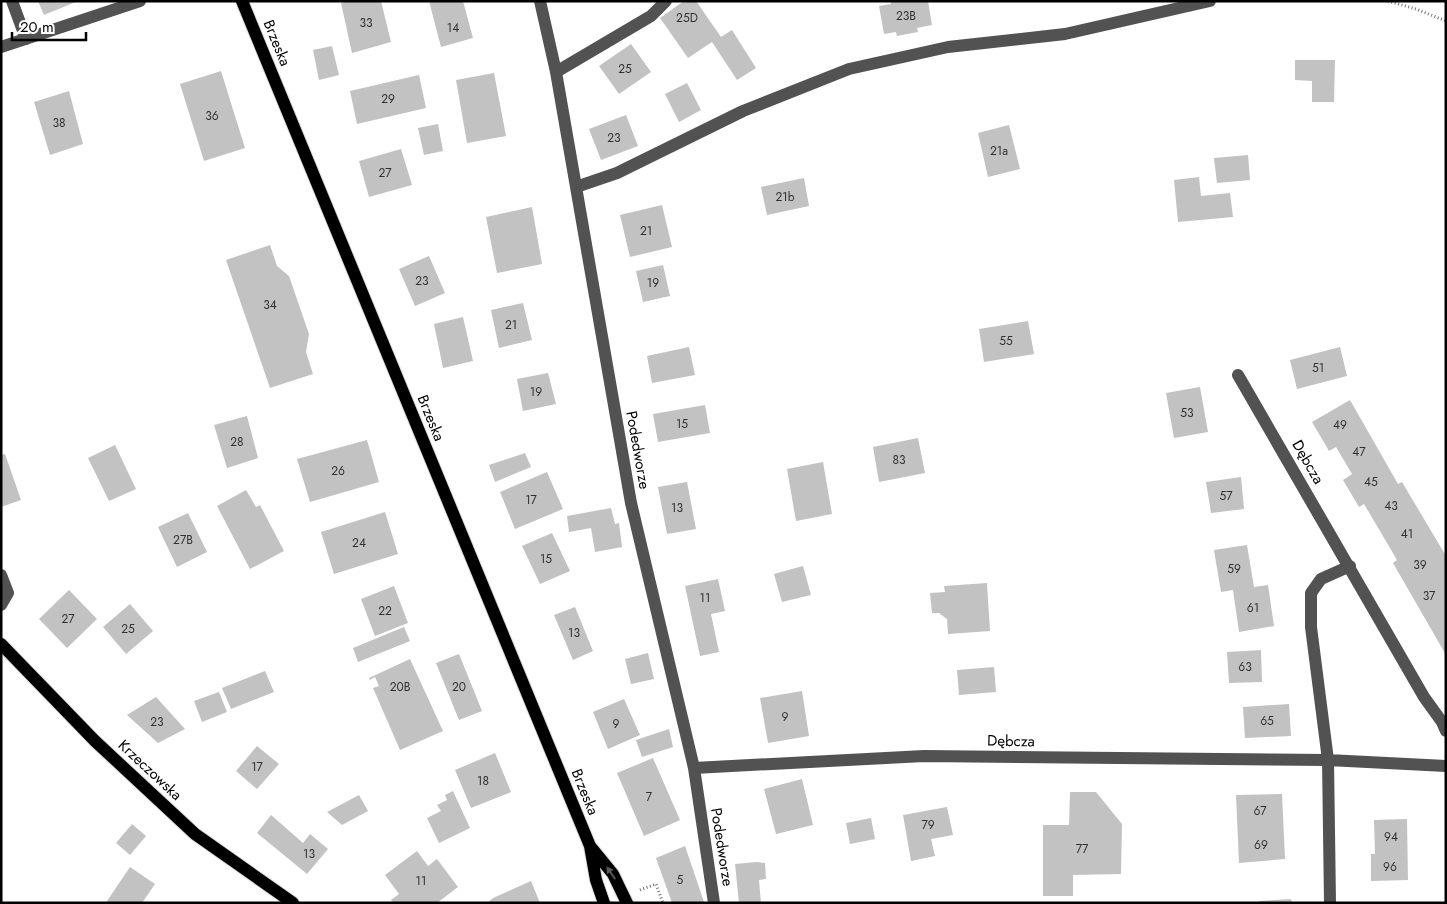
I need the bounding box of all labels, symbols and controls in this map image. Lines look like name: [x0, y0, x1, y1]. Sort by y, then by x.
house number: 23B: [896, 7, 916, 25]
house number: 25D: [676, 9, 698, 27]
scale bar: [12, 10, 86, 42]
house number: 33: [359, 14, 373, 32]
text: 20 m: [20, 16, 54, 38]
street label: Brzeska: [258, 17, 296, 69]
house number: 14: [447, 19, 459, 37]
house number: 25: [618, 60, 632, 78]
house number: 29: [381, 90, 395, 108]
house number: 36: [205, 107, 219, 125]
house number: 38: [52, 114, 66, 132]
house number: 23: [607, 129, 621, 147]
house number: 21a: [990, 142, 1008, 160]
house number: 27: [378, 164, 392, 182]
house number: 21b: [775, 188, 795, 206]
house number: 21: [640, 222, 652, 240]
house number: 23: [415, 272, 429, 290]
house number: 19: [647, 274, 659, 292]
house number: 34: [263, 296, 277, 314]
house number: 21: [505, 316, 517, 334]
house number: 55: [999, 332, 1013, 350]
house number: 51: [1312, 359, 1324, 377]
house number: 19: [530, 383, 542, 401]
street label: Brzeska: [412, 392, 450, 444]
house number: 53: [1180, 404, 1194, 422]
street label: Podedworze: [620, 409, 656, 491]
house number: 15: [676, 415, 688, 433]
house number: 49: [1333, 416, 1347, 434]
house number: 28: [230, 433, 244, 451]
street label: Dębcza: [1287, 436, 1329, 488]
house number: 47: [1352, 443, 1366, 461]
house number: 83: [892, 451, 906, 469]
house number: 26: [331, 462, 345, 480]
house number: 45: [1364, 473, 1378, 491]
house number: 57: [1219, 487, 1233, 505]
house number: 17: [525, 491, 538, 509]
house number: 43: [1384, 497, 1398, 515]
house number: 13: [671, 499, 683, 517]
house number: 41: [1401, 525, 1413, 543]
house number: 27B: [173, 531, 193, 549]
house number: 24: [352, 534, 366, 552]
house number: 15: [540, 550, 552, 568]
house number: 39: [1413, 556, 1427, 574]
house number: 59: [1227, 560, 1241, 578]
house number: 37: [1423, 587, 1436, 605]
house number: 11: [700, 589, 710, 607]
house number: 61: [1247, 599, 1259, 617]
house number: 22: [378, 602, 392, 620]
house number: 27: [61, 610, 75, 628]
house number: 25: [121, 620, 135, 638]
house number: 13: [568, 624, 580, 642]
house number: 63: [1238, 658, 1252, 676]
house number: 20B: [390, 678, 411, 696]
house number: 20: [452, 678, 466, 696]
house number: 9: [782, 708, 789, 726]
house number: 65: [1260, 712, 1274, 730]
house number: 23: [150, 713, 164, 731]
house number: 9: [613, 715, 620, 733]
street label: Dębcza: [987, 730, 1035, 752]
street label: Krzeczowska: [113, 735, 187, 805]
house number: 17: [251, 758, 264, 776]
street label: Brzeska: [566, 766, 604, 818]
house number: 18: [477, 772, 489, 790]
house number: 7: [646, 788, 653, 806]
house number: 67: [1253, 802, 1267, 820]
street label: Podedworze: [705, 806, 739, 888]
house number: 79: [921, 816, 935, 834]
house number: 94: [1384, 828, 1398, 846]
house number: 69: [1254, 836, 1268, 854]
house number: 77: [1076, 840, 1089, 858]
house number: 13: [303, 845, 315, 863]
house number: 96: [1383, 858, 1397, 876]
one-way arrow: [606, 866, 616, 880]
house number: 5: [677, 871, 684, 889]
house number: 11: [416, 872, 426, 890]

